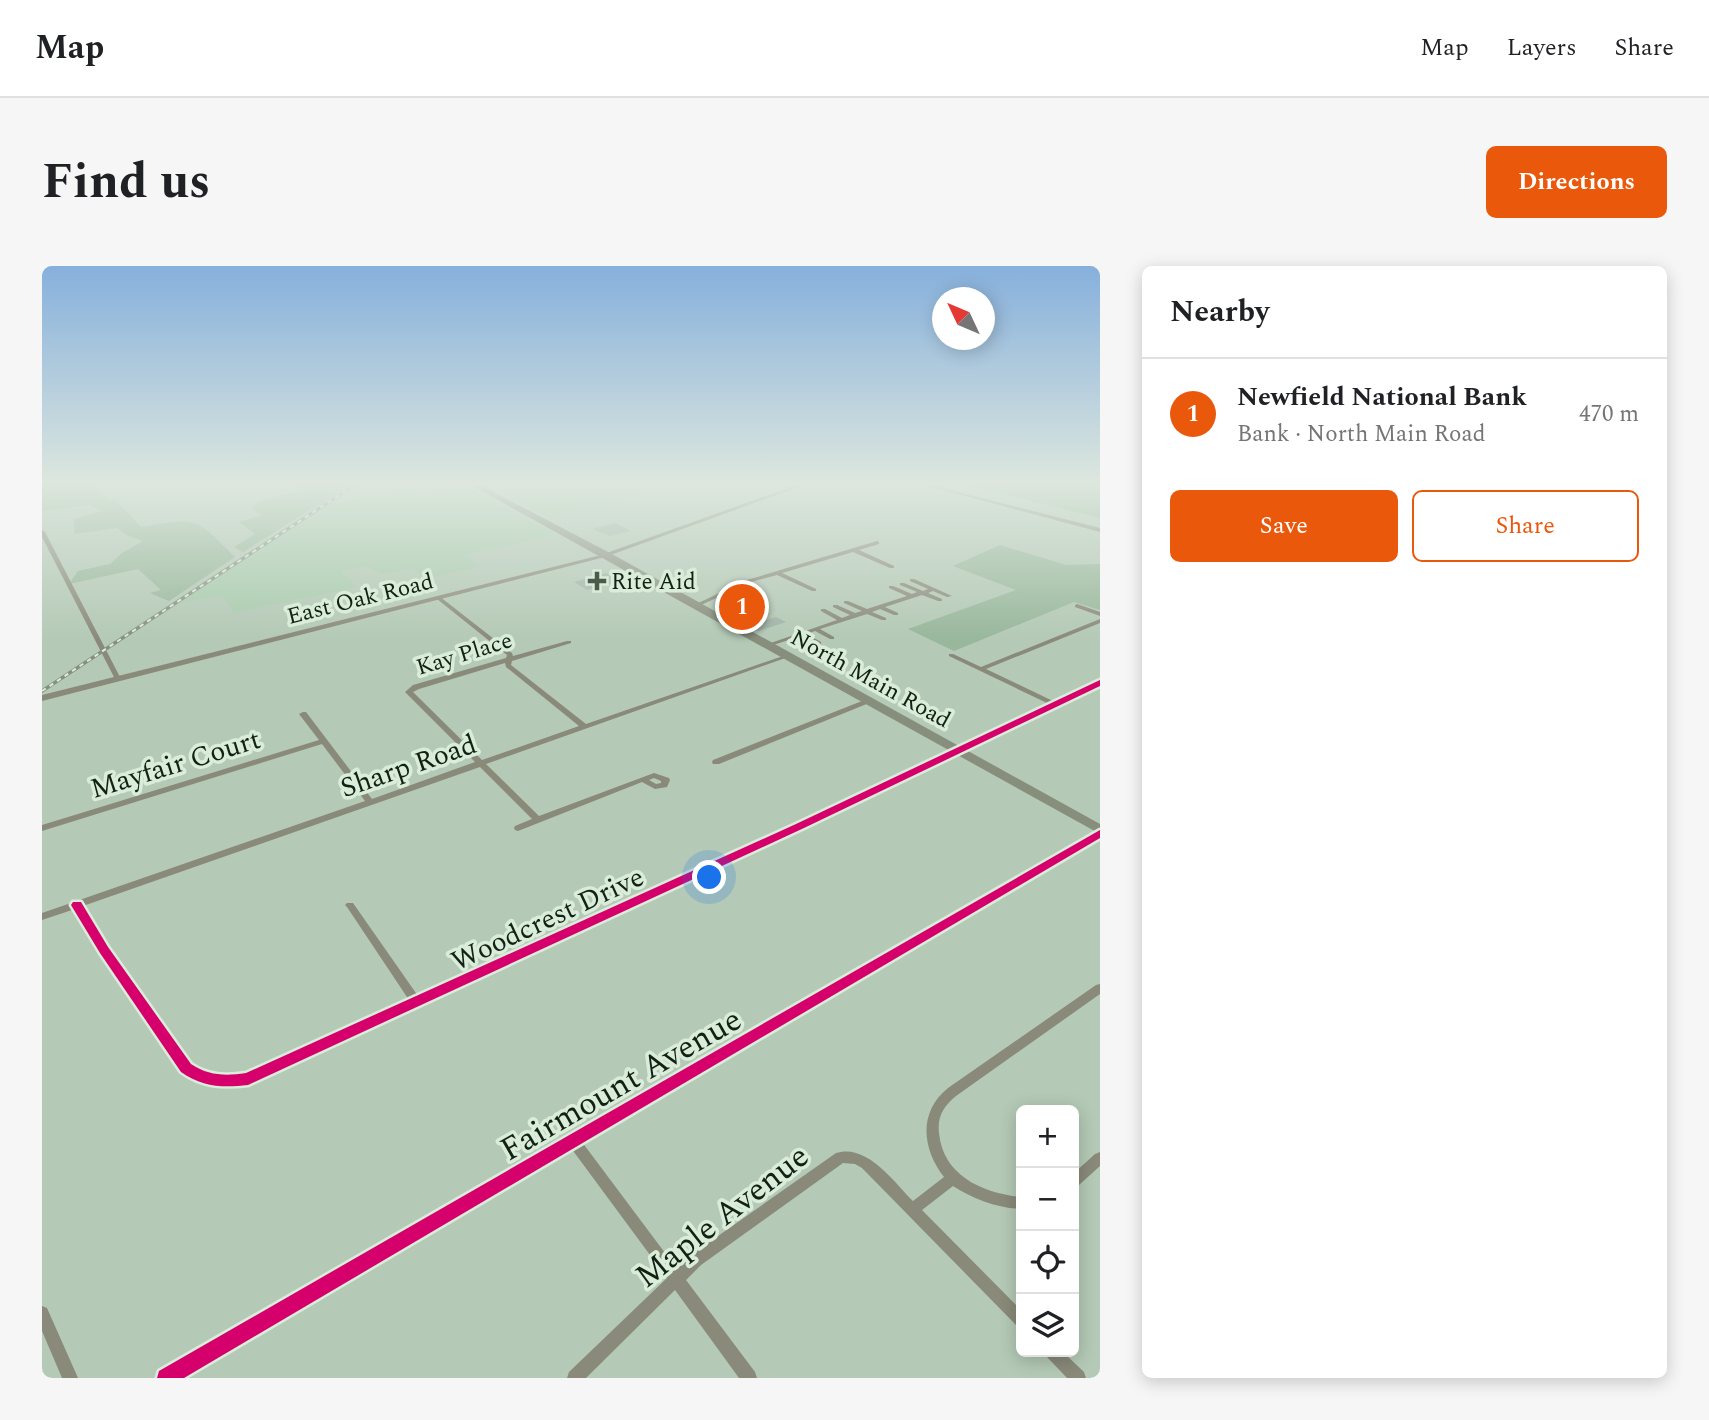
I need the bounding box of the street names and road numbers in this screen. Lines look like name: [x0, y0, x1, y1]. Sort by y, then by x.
street label: East Oak Road: [283, 564, 437, 635]
street label: North Main Road: [784, 621, 957, 738]
street label: Kay Place: [412, 623, 517, 686]
street label: Mayfair Court: [85, 718, 266, 811]
street label: Sharp Road: [334, 723, 483, 810]
street label: Woodcrest Drive: [444, 856, 651, 983]
street label: Fairmount Avenue: [491, 995, 751, 1174]
street label: Maple Avenue: [624, 1132, 820, 1301]

